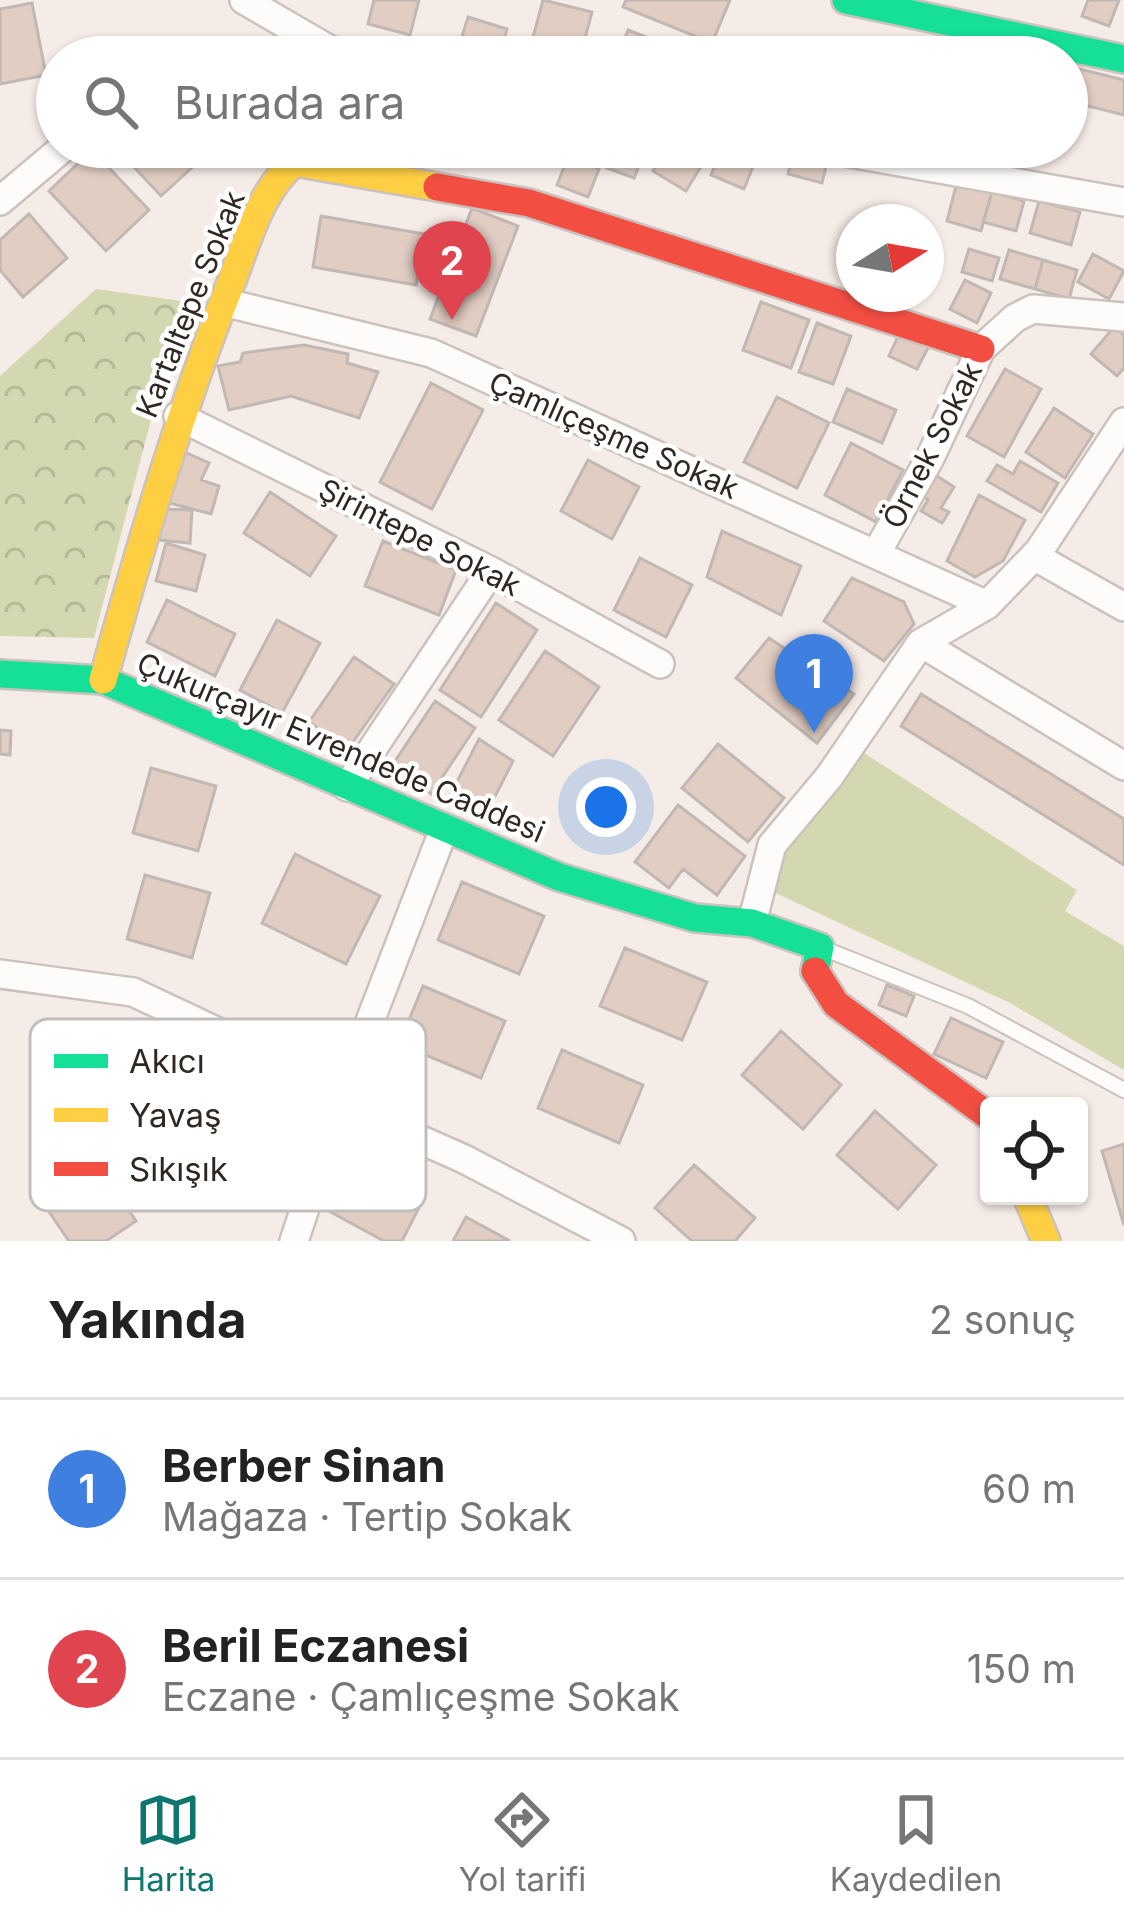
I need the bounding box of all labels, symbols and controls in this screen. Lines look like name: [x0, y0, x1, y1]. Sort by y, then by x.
search box: [36, 36, 1088, 168]
icon: search: [78, 69, 144, 135]
text: Burada ara: [174, 75, 405, 130]
street label: Kartaltepe Sokak: [128, 185, 252, 423]
north arrow: [836, 204, 944, 312]
pin: 2: [413, 221, 491, 320]
street label: Örnek Sokak: [875, 355, 990, 534]
street label: Çamlıçeşme Sokak: [484, 364, 745, 506]
street label: Şirintepe Sokak: [313, 471, 527, 604]
pin: 1: [775, 634, 853, 733]
street label: Çukurçayır Evrendede Caddesi: [132, 645, 550, 849]
your location: [576, 777, 636, 837]
legend: [30, 1019, 426, 1211]
text: Akıcı: [129, 1041, 205, 1081]
text: Yavaş: [129, 1095, 221, 1135]
map controls: [980, 1097, 1088, 1205]
button: locate: [980, 1097, 1088, 1205]
text: Sıkışık: [129, 1149, 228, 1189]
text: Yakında: [48, 1289, 247, 1350]
text: 2 sonuç: [929, 1296, 1076, 1343]
text: Berber Sinan: [162, 1438, 446, 1493]
text: 1: [79, 1465, 95, 1512]
text: 60 m: [982, 1465, 1076, 1512]
text: Mağaza · Tertip Sokak: [162, 1493, 572, 1540]
text: Beril Eczanesi: [162, 1618, 469, 1673]
text: 2: [75, 1645, 99, 1692]
text: 150 m: [967, 1645, 1076, 1692]
text: Eczane · Çamlıçeşme Sokak: [162, 1673, 680, 1720]
tab: Harita: [122, 1787, 215, 1899]
tab: Yol tarifi: [459, 1787, 586, 1899]
tab: Kaydedilen: [830, 1787, 1002, 1899]

